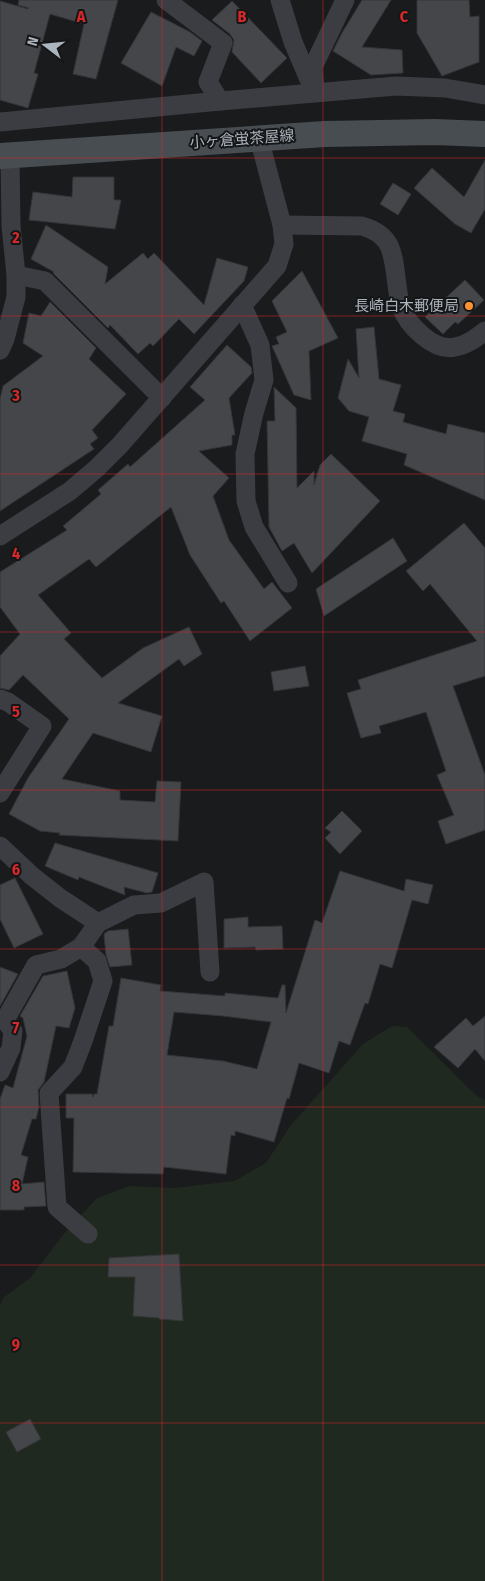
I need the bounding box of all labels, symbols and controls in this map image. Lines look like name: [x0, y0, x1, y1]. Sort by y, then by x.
text: A: [76, 7, 86, 26]
text: B: [238, 7, 247, 26]
text: C: [400, 7, 409, 26]
north arrow: [20, 20, 70, 70]
text: N: [24, 35, 42, 48]
street label: 小ヶ倉蛍茶屋線: [189, 126, 295, 152]
text: 2: [11, 228, 20, 247]
place label: 長崎白木郵便局: [354, 297, 459, 315]
marker: 長崎白木郵便局: [463, 300, 475, 312]
text: 3: [11, 386, 20, 405]
text: 4: [12, 544, 20, 563]
text: 5: [12, 702, 20, 721]
text: 6: [12, 860, 20, 879]
text: 7: [13, 1018, 20, 1037]
text: 8: [12, 1176, 21, 1195]
text: 9: [12, 1335, 20, 1354]

